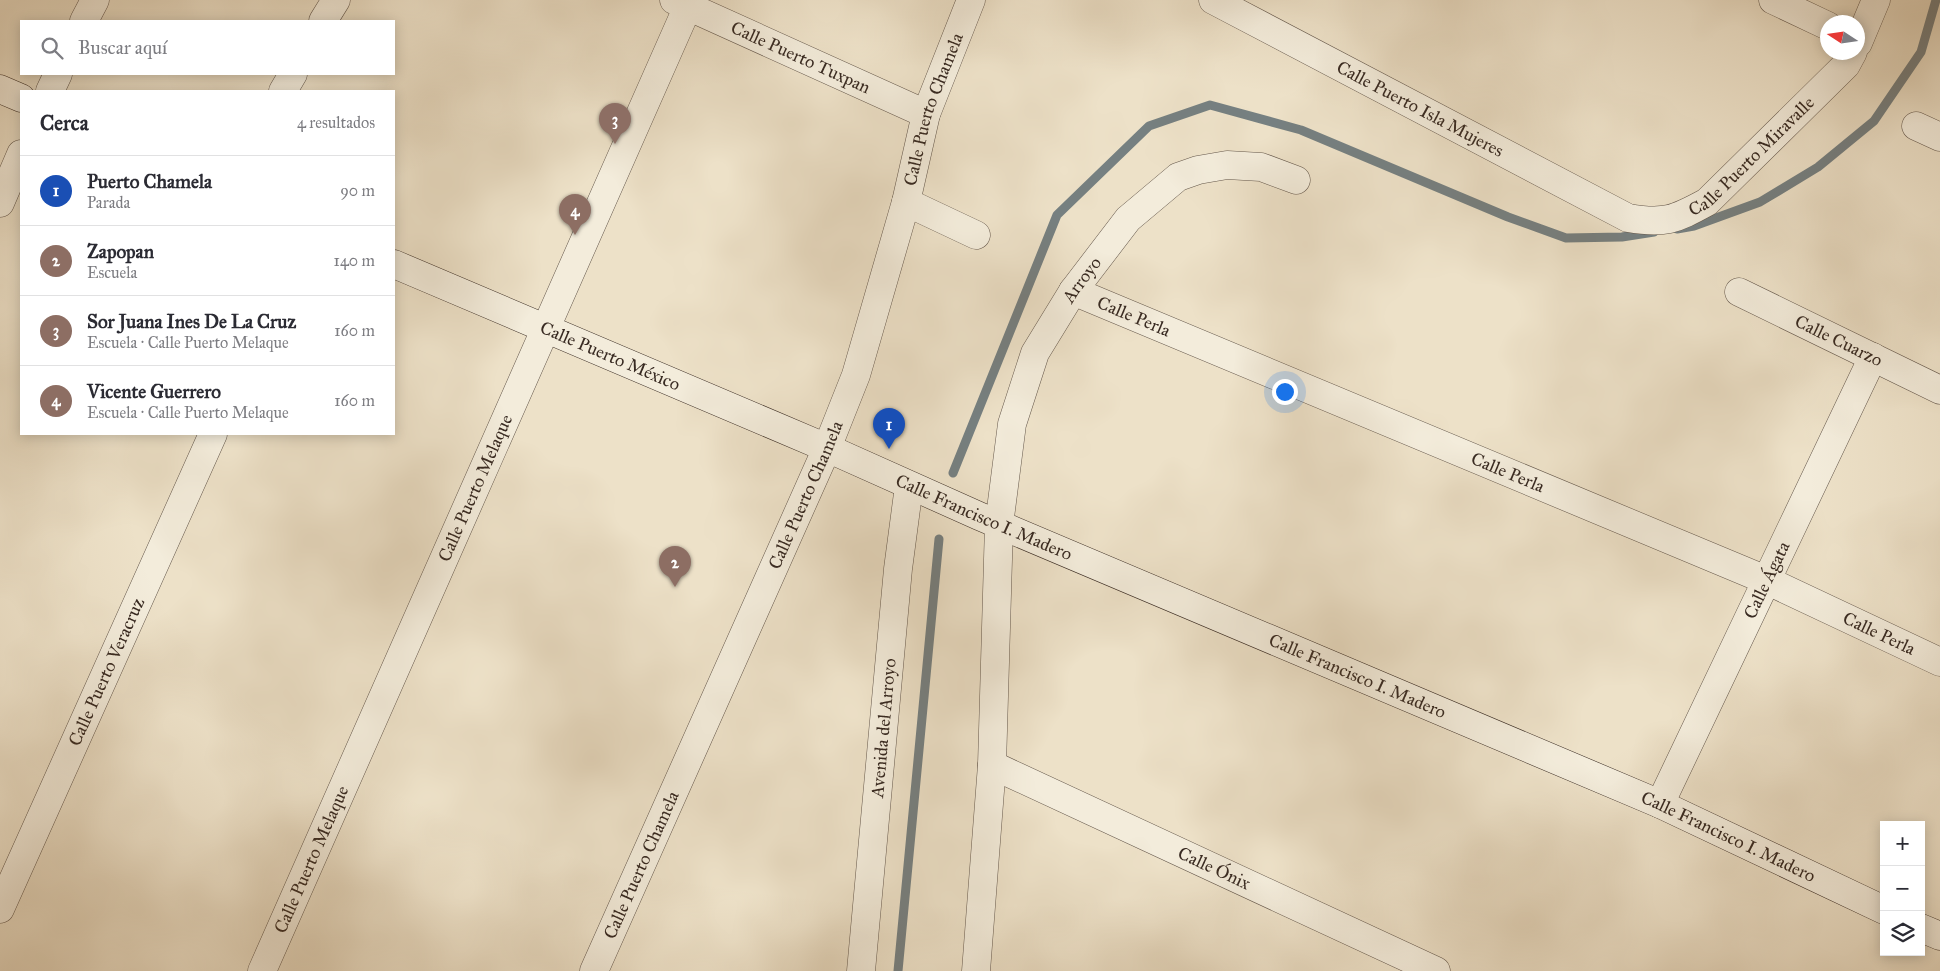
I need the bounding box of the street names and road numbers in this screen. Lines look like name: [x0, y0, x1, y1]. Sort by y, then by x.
street label: Calle Puerto Tuxpan: [727, 16, 874, 98]
street label: Calle Puerto Chamela: [899, 29, 968, 188]
street label: Calle Puerto Isla Mujeres: [1333, 56, 1507, 162]
street label: Calle Puerto Miravalle: [1685, 92, 1819, 221]
street label: Arroyo: [1057, 252, 1106, 308]
street label: Calle Perla: [1094, 291, 1174, 342]
street label: Calle Cuarzo: [1791, 310, 1886, 371]
street label: Calle Puerto México: [537, 316, 684, 395]
street label: Calle Puerto Melaque: [433, 411, 517, 565]
street label: Calle Puerto Chamela: [764, 417, 848, 572]
street label: Calle Perla: [1468, 447, 1548, 498]
street label: Calle Francisco I. Madero: [892, 469, 1075, 565]
street label: Calle Ágata: [1739, 538, 1795, 622]
street label: Calle Puerto Veracruz: [64, 594, 149, 749]
street label: Calle Perla: [1839, 607, 1919, 660]
street label: Calle Francisco I. Madero: [1266, 629, 1449, 723]
street label: Avenida del Arroyo: [866, 657, 901, 800]
street label: Calle Puerto Melaque: [269, 782, 353, 936]
street label: Calle Francisco I. Madero: [1638, 786, 1819, 887]
street label: Calle Puerto Chamela: [599, 787, 684, 942]
street label: Calle Ónix: [1174, 842, 1254, 894]

